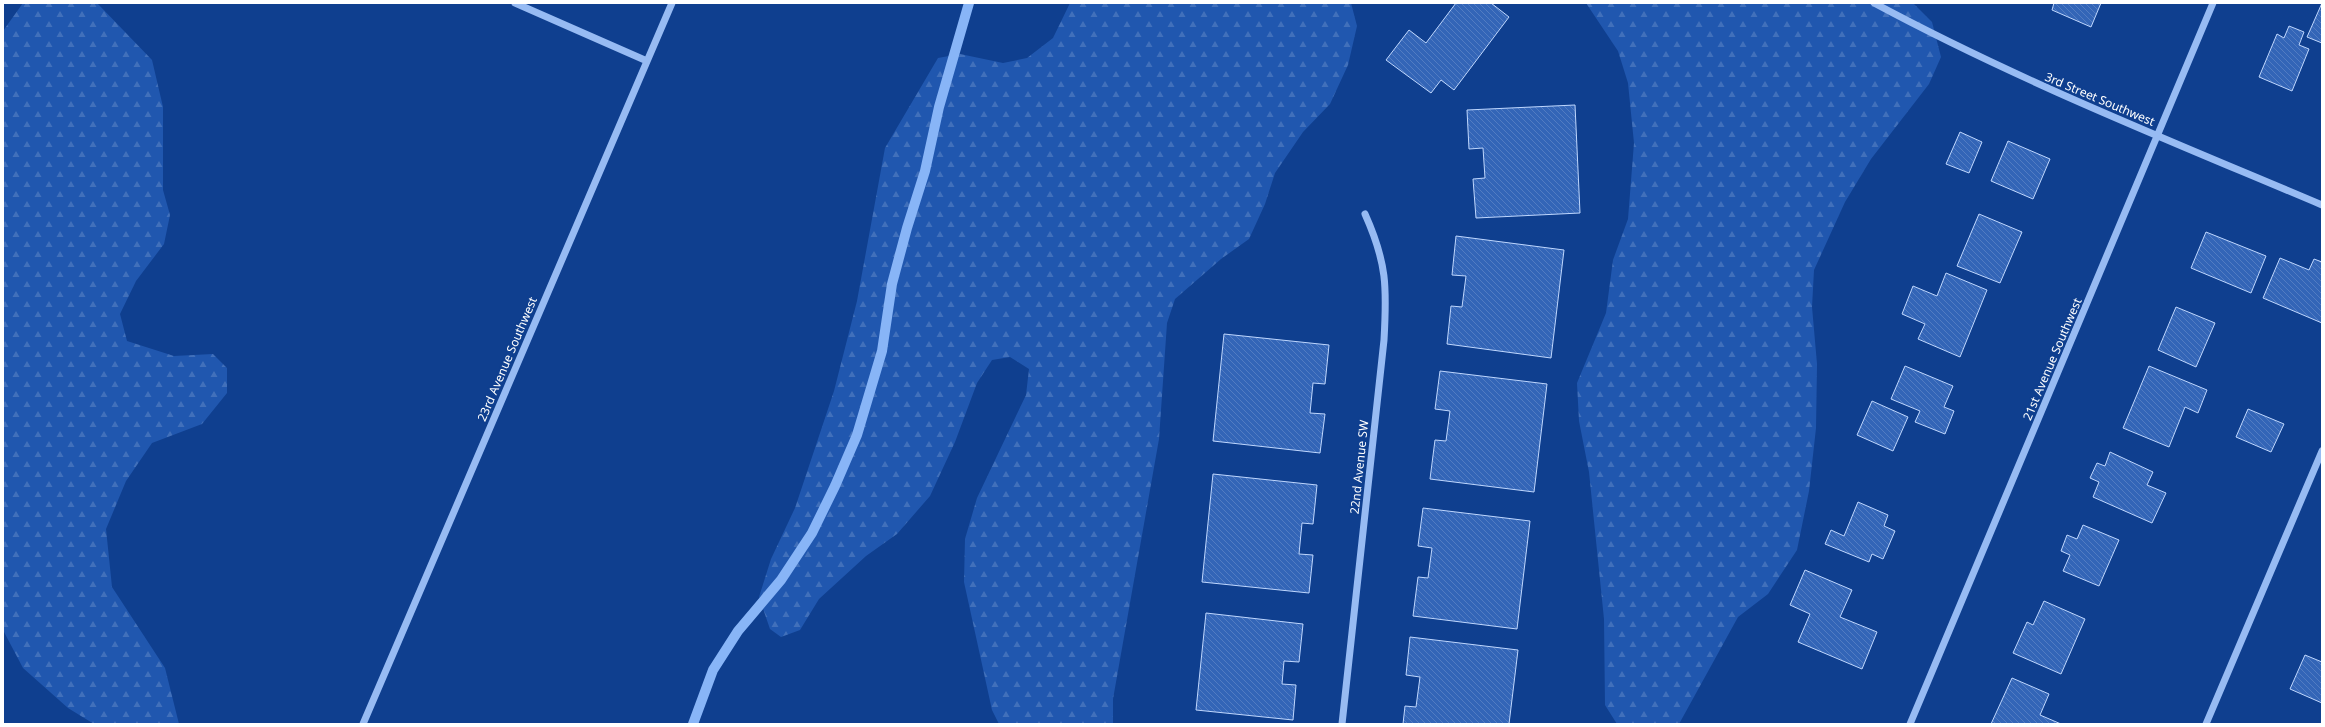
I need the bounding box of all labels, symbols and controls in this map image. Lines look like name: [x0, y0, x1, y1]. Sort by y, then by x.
street label: 3rd Street Southwest: [2042, 68, 2158, 130]
street label: 23rd Avenue Southwest: [473, 294, 541, 424]
street label: 21st Avenue Southwest: [2018, 295, 2086, 423]
street label: 22nd Avenue SW: [1346, 419, 1372, 515]

